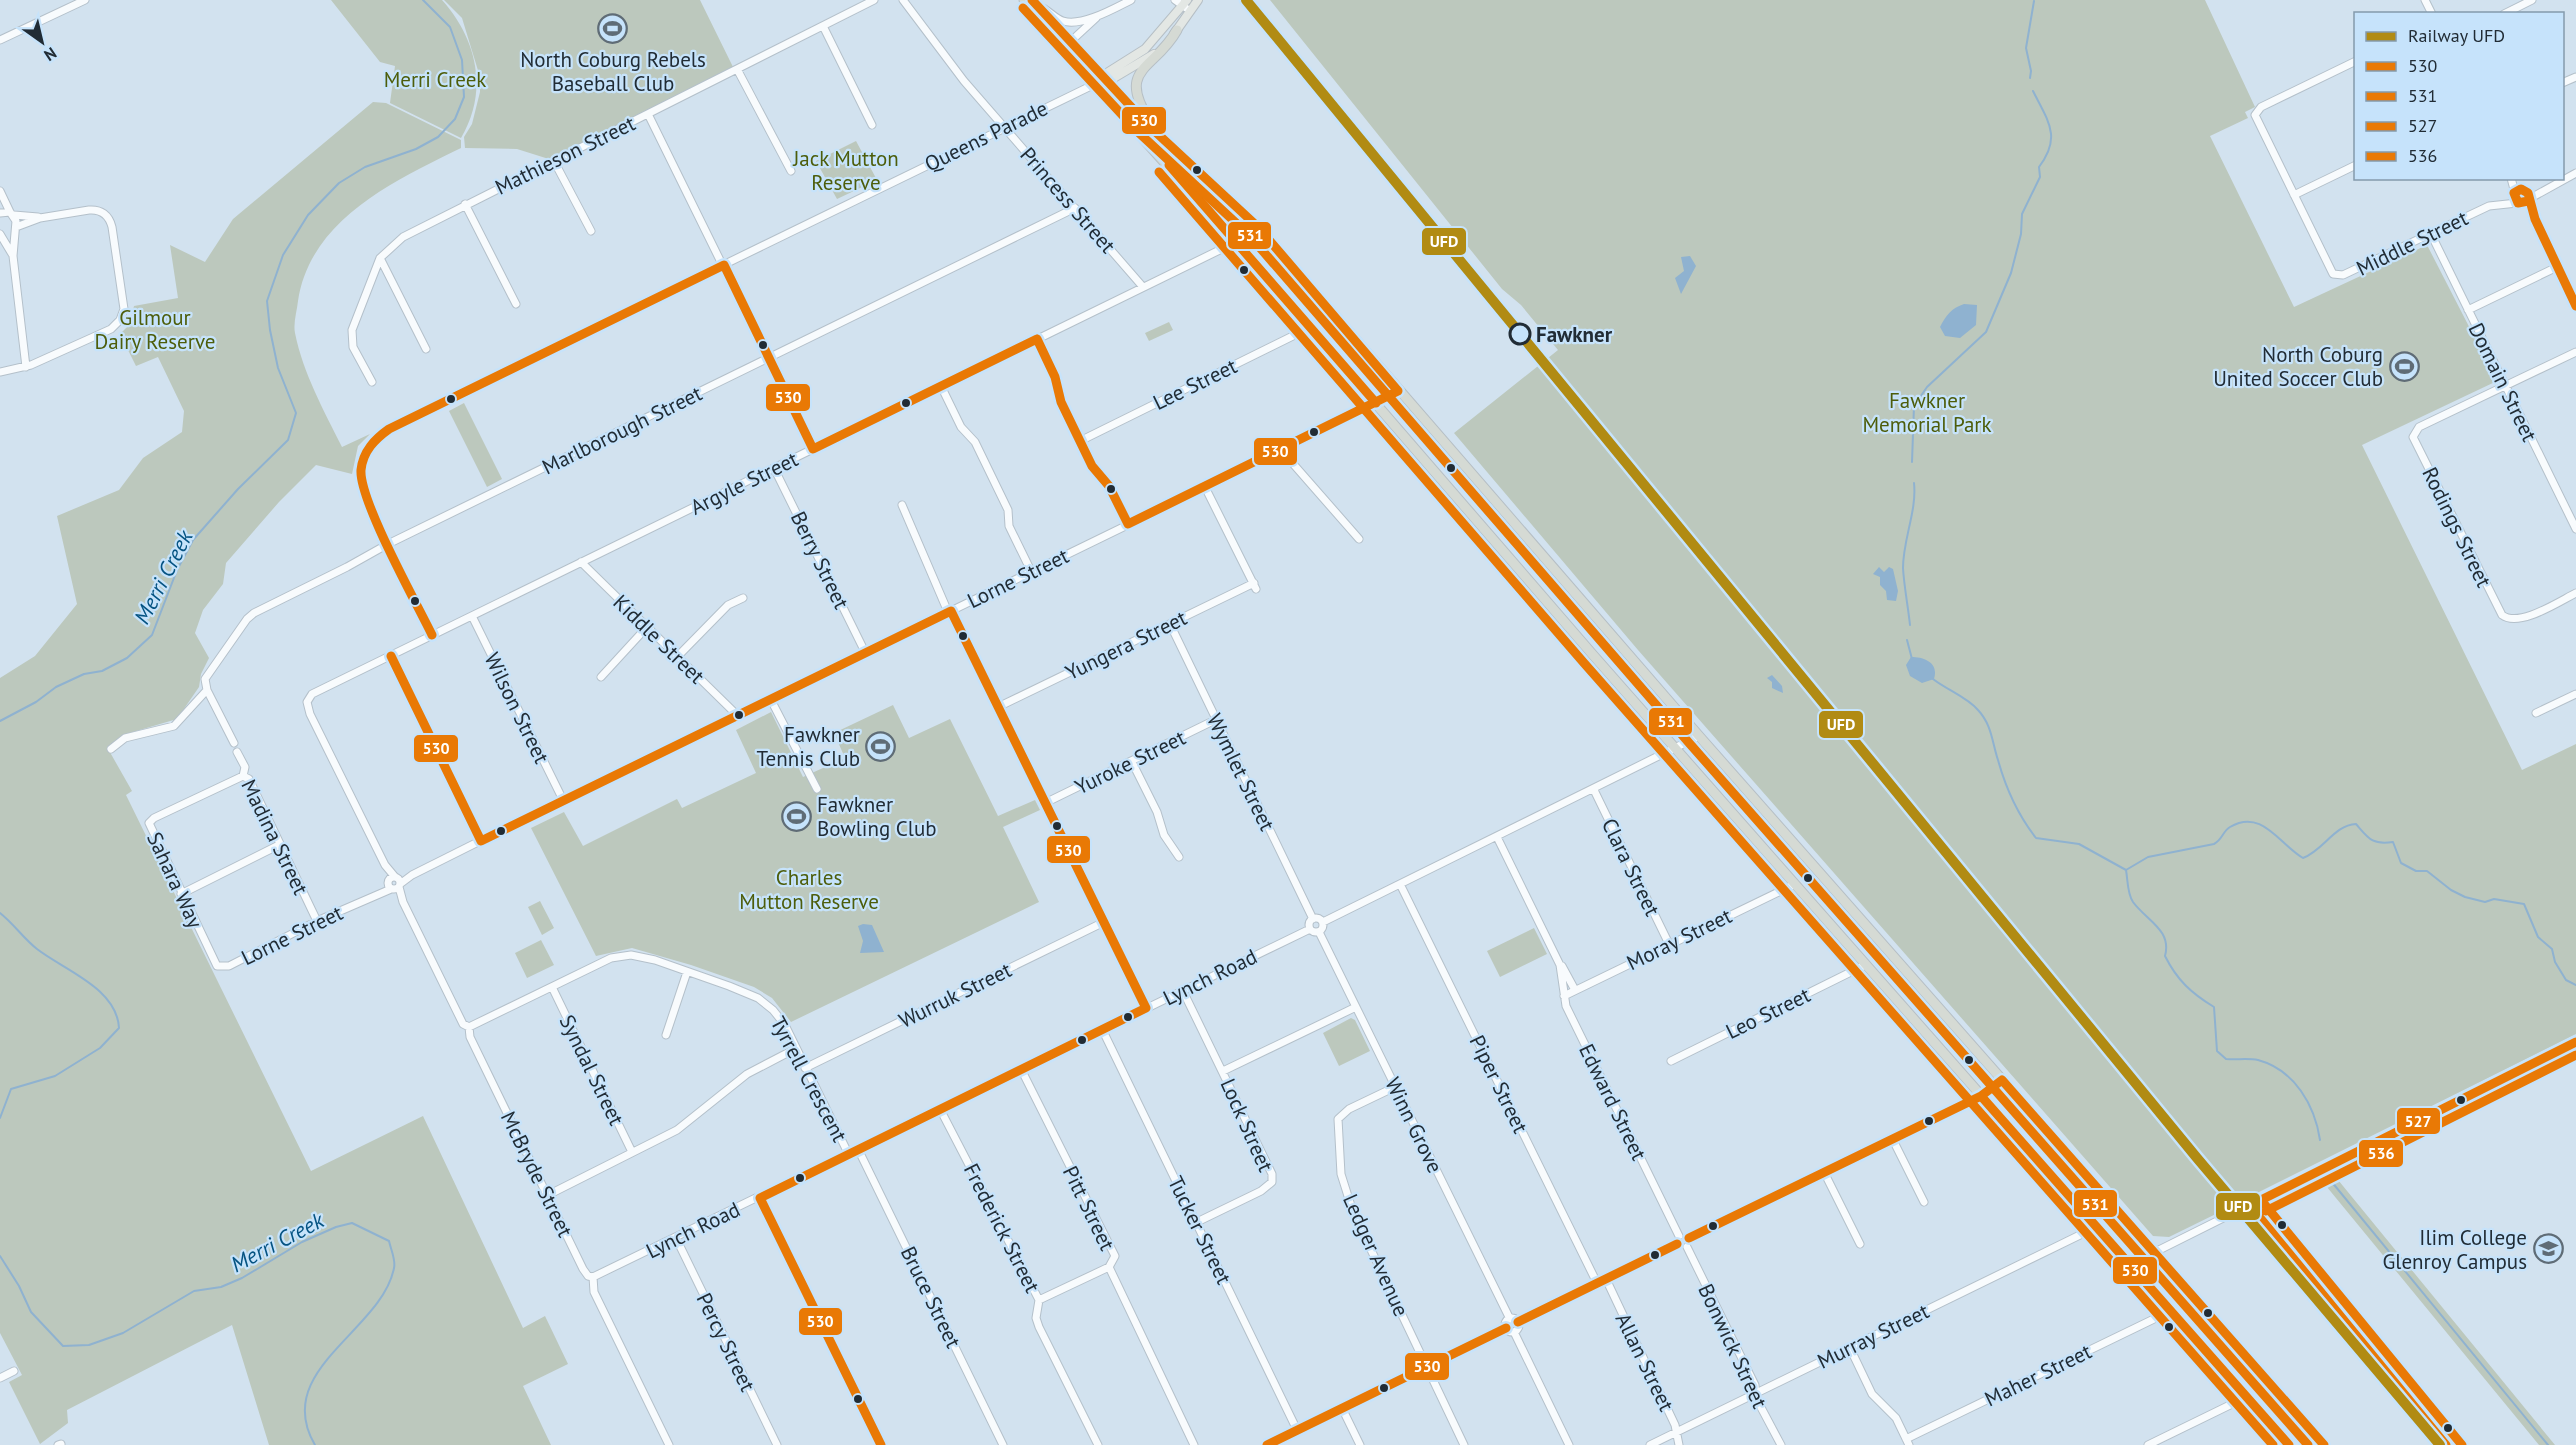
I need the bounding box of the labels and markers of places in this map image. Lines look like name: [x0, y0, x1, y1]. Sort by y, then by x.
sports icon: North Coburg Rebels Baseball Club: [597, 12, 629, 44]
place label: North Coburg Rebels Baseball Club: [520, 46, 706, 97]
unlabelled marker: [1191, 164, 1203, 176]
unlabelled marker: [1238, 264, 1250, 276]
place label: Fawkner: [1536, 321, 1613, 348]
marker: Fawkner: [1509, 323, 1531, 345]
unlabelled marker: [757, 339, 769, 351]
place label: North Coburg United Soccer Club: [2213, 341, 2383, 392]
sports icon: North Coburg United Soccer Club: [2388, 350, 2420, 382]
unlabelled marker: [445, 393, 457, 405]
unlabelled marker: [900, 397, 912, 409]
unlabelled marker: [1308, 426, 1320, 438]
unlabelled marker: [1445, 462, 1457, 474]
unlabelled marker: [1105, 483, 1117, 495]
unlabelled marker: [409, 595, 421, 607]
unlabelled marker: [957, 630, 969, 642]
unlabelled marker: [733, 709, 745, 721]
place label: Fawkner Tennis Club: [757, 721, 860, 772]
sports icon: Fawkner Tennis Club: [865, 730, 897, 762]
place label: Fawkner Bowling Club: [817, 791, 937, 842]
sports icon: Fawkner Bowling Club: [780, 800, 812, 832]
unlabelled marker: [1051, 820, 1063, 832]
unlabelled marker: [495, 825, 507, 837]
unlabelled marker: [1802, 872, 1814, 884]
unlabelled marker: [1122, 1011, 1134, 1023]
unlabelled marker: [1076, 1034, 1088, 1046]
unlabelled marker: [1963, 1054, 1975, 1066]
unlabelled marker: [2455, 1094, 2467, 1106]
unlabelled marker: [1923, 1115, 1935, 1127]
unlabelled marker: [794, 1172, 806, 1184]
unlabelled marker: [2276, 1219, 2288, 1231]
unlabelled marker: [1707, 1220, 1719, 1232]
place label: Ilim College Glenroy Campus: [2382, 1224, 2527, 1275]
school or university icon: Ilim College Glenroy Campus: [2532, 1233, 2564, 1265]
unlabelled marker: [1649, 1249, 1661, 1261]
unlabelled marker: [2202, 1307, 2214, 1319]
unlabelled marker: [2163, 1321, 2175, 1333]
unlabelled marker: [1378, 1382, 1390, 1394]
unlabelled marker: [852, 1393, 864, 1405]
unlabelled marker: [2442, 1422, 2454, 1434]

